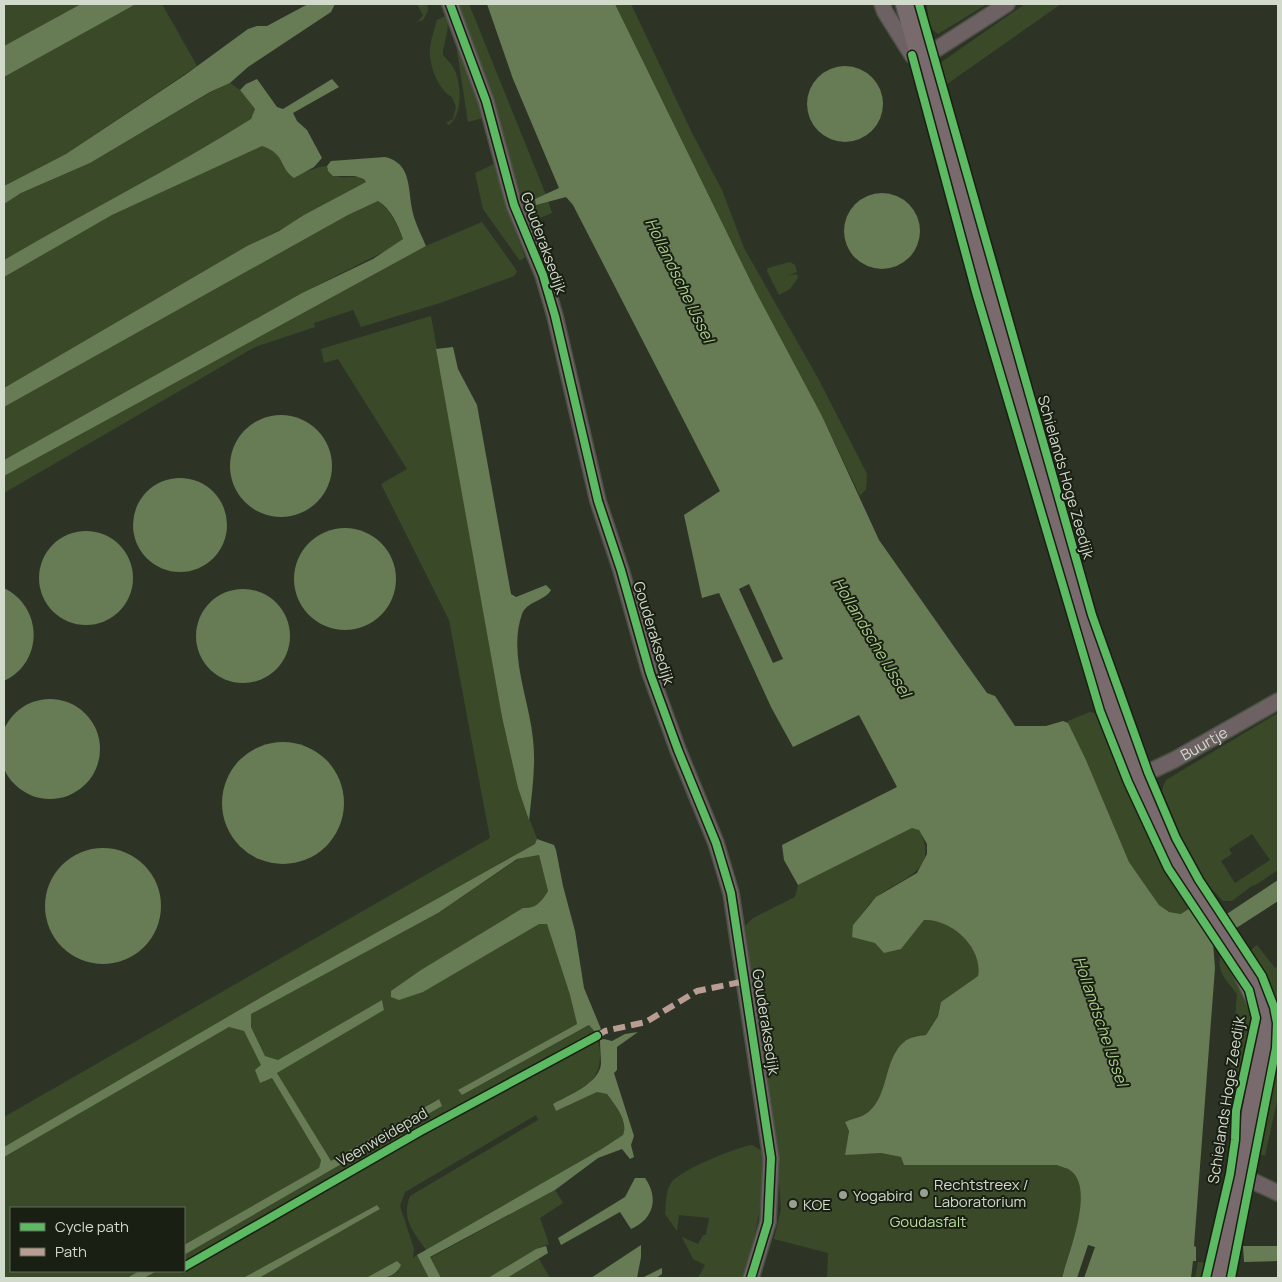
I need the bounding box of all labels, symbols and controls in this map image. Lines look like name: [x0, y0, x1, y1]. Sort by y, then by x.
street label: Gouderaksedijk: [516, 189, 572, 297]
water label: Hollandsche IJssel: [640, 214, 721, 348]
street label: Schielands Hoge Zeedijk: [1033, 393, 1100, 562]
water label: Hollandsche IJssel: [828, 573, 918, 703]
street label: Gouderaksedijk: [628, 579, 680, 688]
street label: Buurtje: [1176, 721, 1231, 765]
water label: Hollandsche IJssel: [1068, 953, 1134, 1091]
street label: Gouderaksedijk: [747, 968, 785, 1077]
street label: Schielands Hoge Zeedijk: [1202, 1014, 1250, 1185]
street label: Veenweidepad: [333, 1103, 431, 1171]
place label: Rechtstreex / Laboratorium: [934, 1174, 1029, 1212]
place label: Yogabird: [853, 1185, 913, 1206]
marker: Rechtstreex / Laboratorium: [918, 1187, 930, 1199]
marker: Yogabird: [837, 1189, 849, 1201]
place label: KOE: [803, 1194, 831, 1215]
marker: KOE: [787, 1198, 799, 1210]
legend: [10, 1207, 185, 1272]
park label: Goudasfalt: [890, 1211, 966, 1232]
text: Cycle path: [55, 1216, 129, 1237]
text: Path: [55, 1241, 87, 1262]

